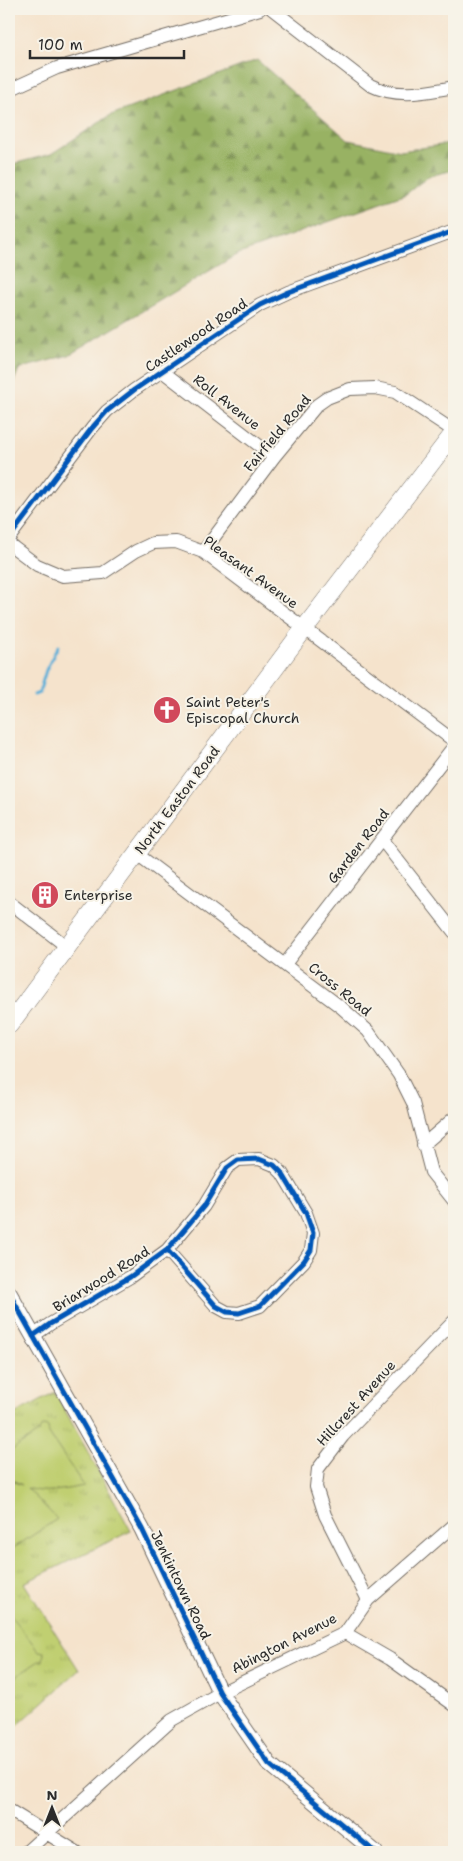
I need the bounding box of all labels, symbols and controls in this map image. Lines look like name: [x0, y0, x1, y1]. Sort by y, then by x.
scale bar: [30, 28, 184, 60]
text: 100 m: [38, 35, 83, 55]
street label: Castlewood Road: [141, 294, 251, 376]
street label: Roll Avenue: [190, 370, 264, 434]
street label: Fairfield Road: [239, 391, 315, 475]
street label: Pleasant Avenue: [200, 532, 302, 613]
place label: Saint Peter's Episcopal Church: [186, 693, 300, 727]
church icon: Saint Peter's Episcopal Church: [152, 695, 182, 725]
street label: North Easton Road: [130, 742, 224, 858]
street label: Garden Road: [323, 805, 393, 887]
building icon: Enterprise: [30, 880, 60, 910]
place label: Enterprise: [64, 886, 133, 904]
street label: Cross Road: [305, 958, 375, 1020]
street label: Briarwood Road: [49, 1242, 153, 1316]
street label: Hillcrest Avenue: [313, 1356, 399, 1450]
street label: Jenkintown Road: [147, 1528, 215, 1643]
street label: Abington Avenue: [228, 1609, 340, 1677]
north arrow: [28, 1784, 78, 1834]
text: N: [46, 1786, 58, 1804]

